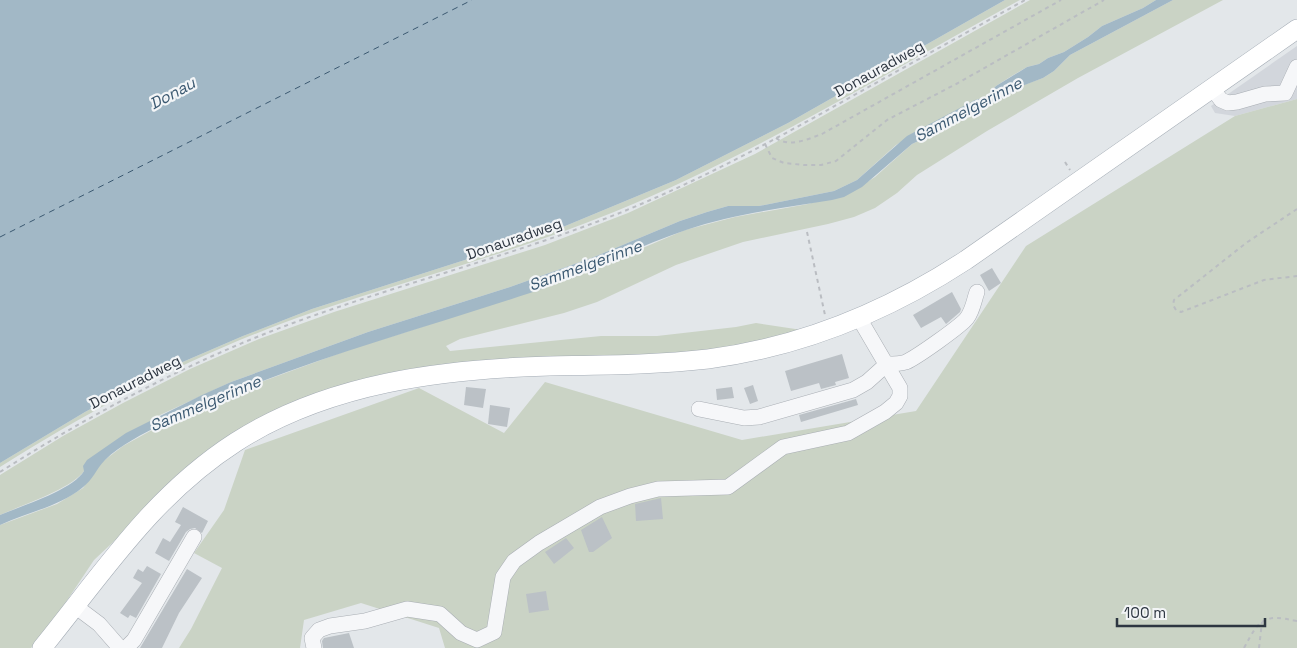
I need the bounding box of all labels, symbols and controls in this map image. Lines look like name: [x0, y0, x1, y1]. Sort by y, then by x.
street label: Donauradweg: [830, 36, 927, 101]
water label: Donau: [146, 72, 200, 114]
water label: Sammelgerinne: [911, 72, 1026, 147]
street label: Donauradweg: [464, 213, 564, 264]
water label: Sammelgerinne: [526, 235, 645, 296]
street label: Donauradweg: [86, 350, 184, 413]
water label: Sammelgerinne: [146, 370, 264, 436]
scale bar: [1117, 596, 1264, 628]
text: 100 m: [1124, 603, 1166, 622]

